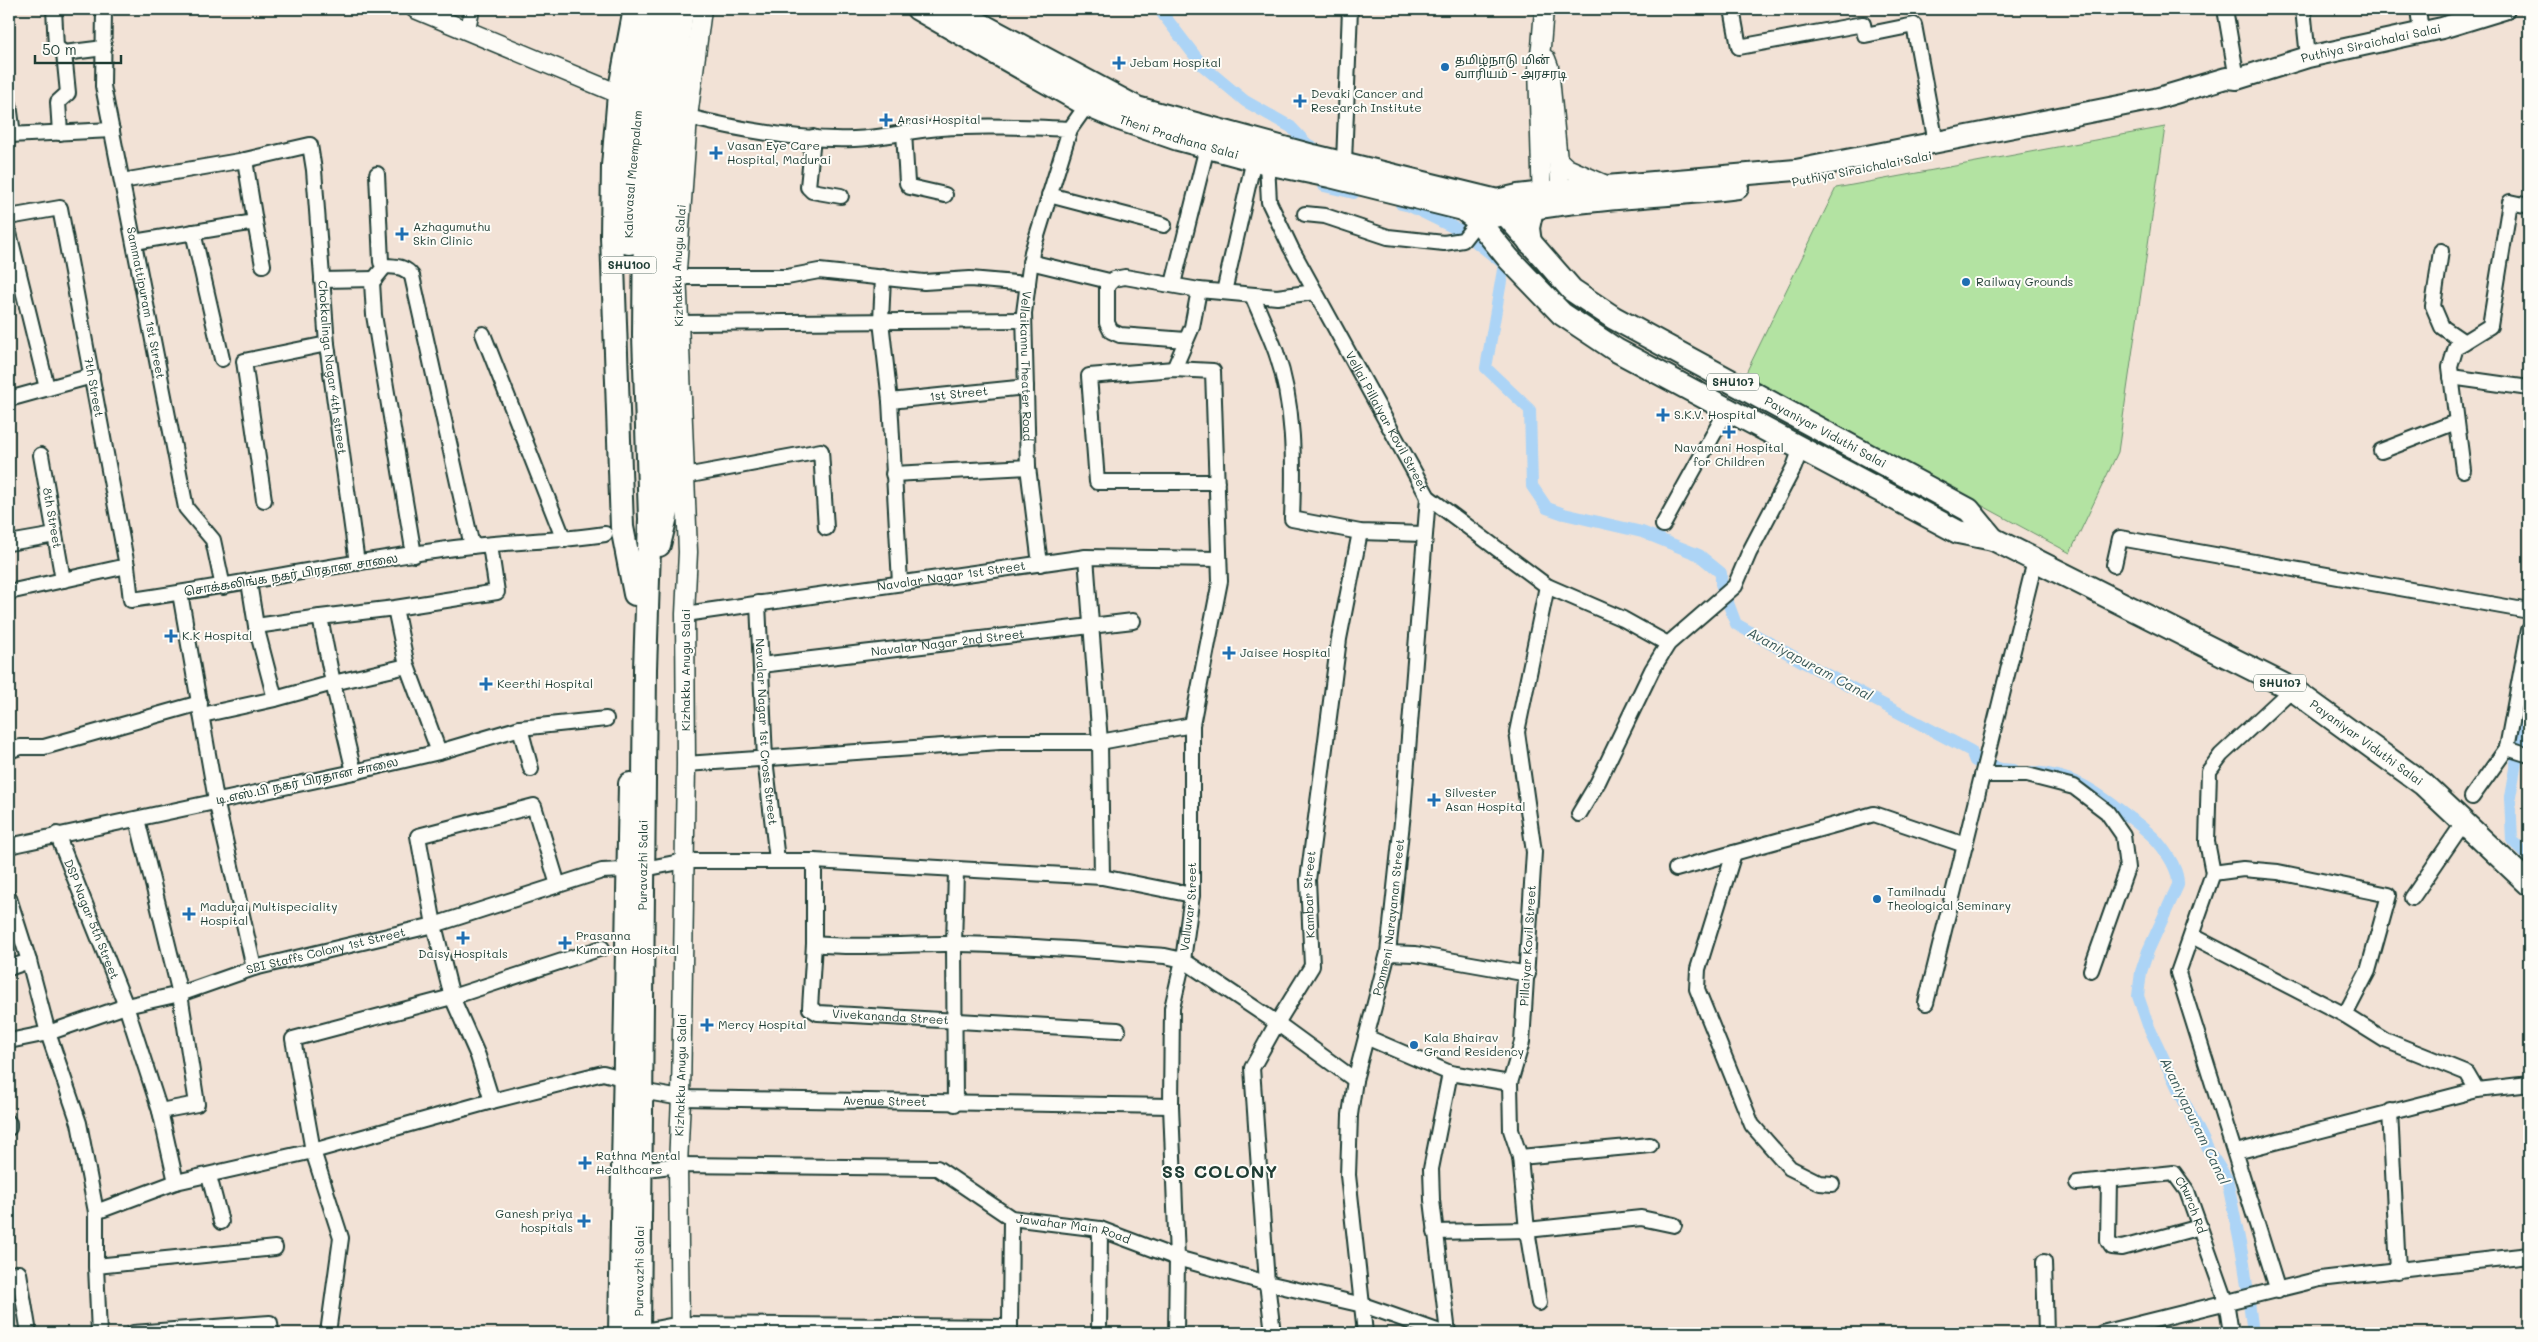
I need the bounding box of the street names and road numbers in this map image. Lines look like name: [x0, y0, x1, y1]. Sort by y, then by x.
street label: Puthiya Siraichalai Salai: [2299, 19, 2442, 66]
street label: Kalavasal Maempalam: [620, 109, 645, 238]
street label: Theni Pradhana Salai: [1117, 110, 1241, 162]
street label: Puthiya Siraichalai Salai: [1790, 147, 1933, 189]
street label: Kizhakku Anugu Salai: [668, 204, 689, 327]
street label: Sammattipuram 1st Street: [124, 225, 169, 380]
road number: SHU100: [602, 256, 656, 274]
street label: Chokkalinga Nagar 4th street: [315, 280, 351, 455]
street label: Vellaikannu Theater Road: [1017, 290, 1036, 442]
street label: Vellai Pillaiyar Kovil Street: [1342, 348, 1432, 494]
street label: 7th Street: [81, 356, 108, 418]
road number: SHU107: [1707, 374, 1759, 391]
street label: 1st Street: [929, 382, 988, 404]
street label: Payaniyar Viduthi Salai: [1762, 392, 1889, 471]
street label: 8th Street: [40, 486, 66, 549]
street label: சொக்கலிங்க நகர் பிரதான சாலை: [183, 549, 399, 600]
street label: Navalar Nagar 1st Street: [876, 557, 1026, 594]
street label: Kizhakku Anugu Salai: [677, 609, 693, 731]
street label: Navalar Nagar 2nd Street: [870, 625, 1025, 659]
street label: Navalar Nagar 1st Cross Street: [753, 638, 782, 826]
road number: SHU107: [2254, 674, 2306, 691]
street label: Payaniyar Viduthi Salai: [2307, 696, 2427, 789]
street label: டி.எஸ்.பி நகர் பிரதான சாலை: [214, 753, 400, 808]
street label: Puravazhi Salai: [634, 820, 651, 910]
street label: Ponmeni Narayanan Street: [1368, 838, 1407, 997]
street label: Kambar Street: [1299, 850, 1319, 939]
street label: DSP Nagar 5th Street: [61, 857, 123, 981]
street label: Valluvar Street: [1175, 862, 1199, 952]
street label: Pillaiyar Kovil Street: [1515, 885, 1539, 1007]
street label: SBI Staffs Colony 1st Street: [244, 923, 407, 977]
street label: Vivekananda Street: [832, 1005, 949, 1027]
street label: Kizhakku Anugu Salai: [670, 1014, 689, 1137]
street label: Avenue Street: [843, 1092, 927, 1109]
street label: Church Rd: [2172, 1173, 2211, 1236]
street label: Jawahar Main Road: [1015, 1210, 1133, 1247]
street label: Puravazhi Salai: [630, 1226, 647, 1316]

